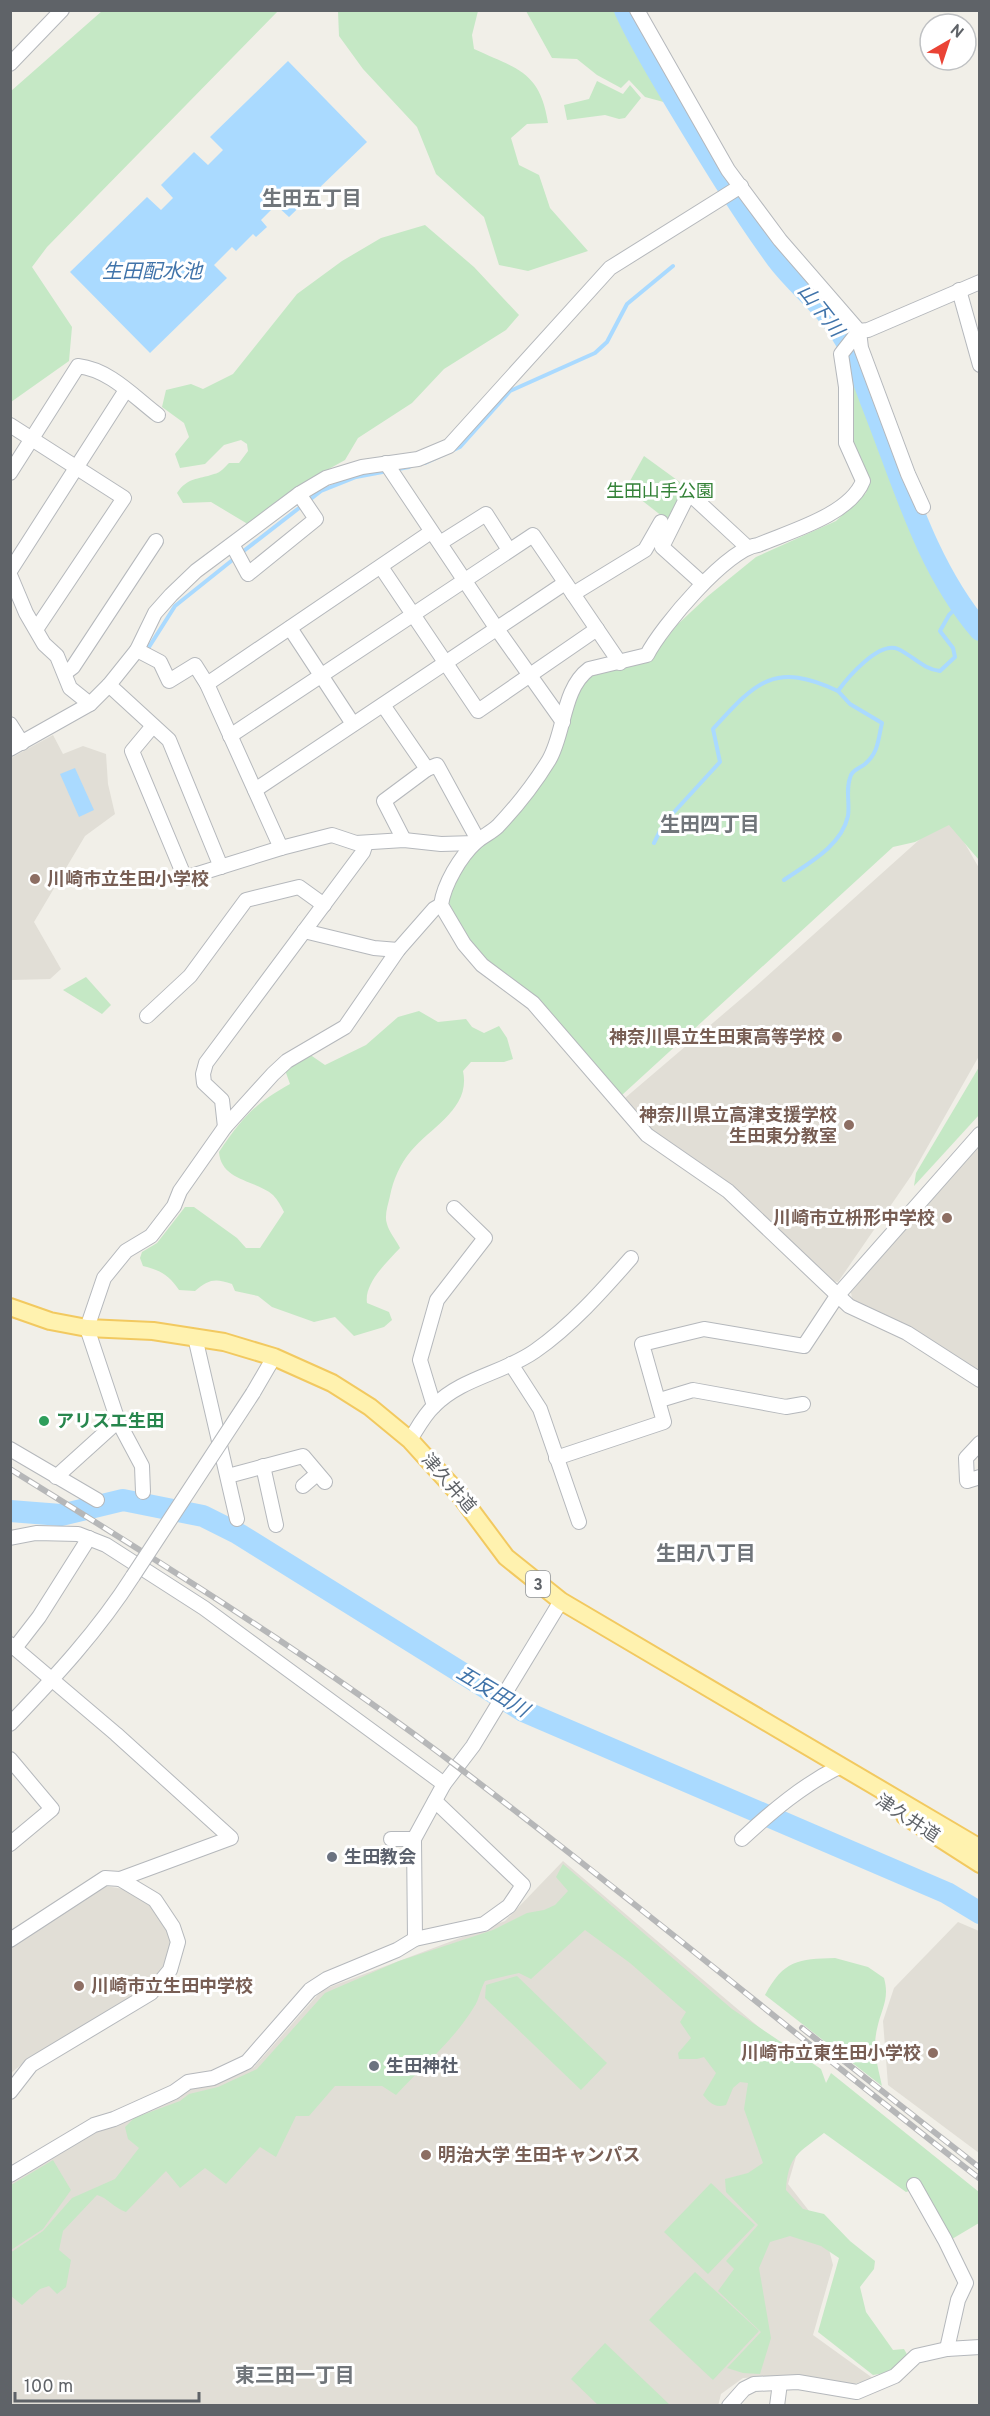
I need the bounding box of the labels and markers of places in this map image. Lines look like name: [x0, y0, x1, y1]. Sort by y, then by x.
place label: 川崎市立生田小学校: [47, 869, 209, 892]
marker: 川崎市立生田小学校: [28, 872, 42, 886]
place label: 神奈川県立生田東高等学校: [609, 1027, 825, 1050]
marker: 神奈川県立生田東高等学校: [830, 1030, 844, 1044]
place label: 神奈川県立高津支援学校 生田東分教室: [639, 1105, 837, 1149]
marker: 神奈川県立高津支援学校 生田東分教室: [842, 1118, 856, 1132]
place label: 川崎市立枡形中学校: [773, 1208, 935, 1231]
marker: 川崎市立枡形中学校: [940, 1211, 954, 1225]
place label: アリスエ生田: [56, 1411, 164, 1434]
marker: アリスエ生田: [37, 1414, 51, 1428]
place label: 生田教会: [344, 1847, 416, 1870]
marker: 生田教会: [325, 1850, 339, 1864]
place label: 川崎市立生田中学校: [91, 1976, 253, 1999]
marker: 川崎市立生田中学校: [72, 1979, 86, 1993]
place label: 川崎市立東生田小学校: [741, 2043, 921, 2066]
marker: 川崎市立東生田小学校: [926, 2046, 940, 2060]
place label: 生田神社: [386, 2056, 458, 2079]
marker: 生田神社: [367, 2059, 381, 2073]
place label: 明治大学 生田キャンパス: [438, 2145, 641, 2168]
marker: 明治大学 生田キャンパス: [419, 2148, 433, 2162]

